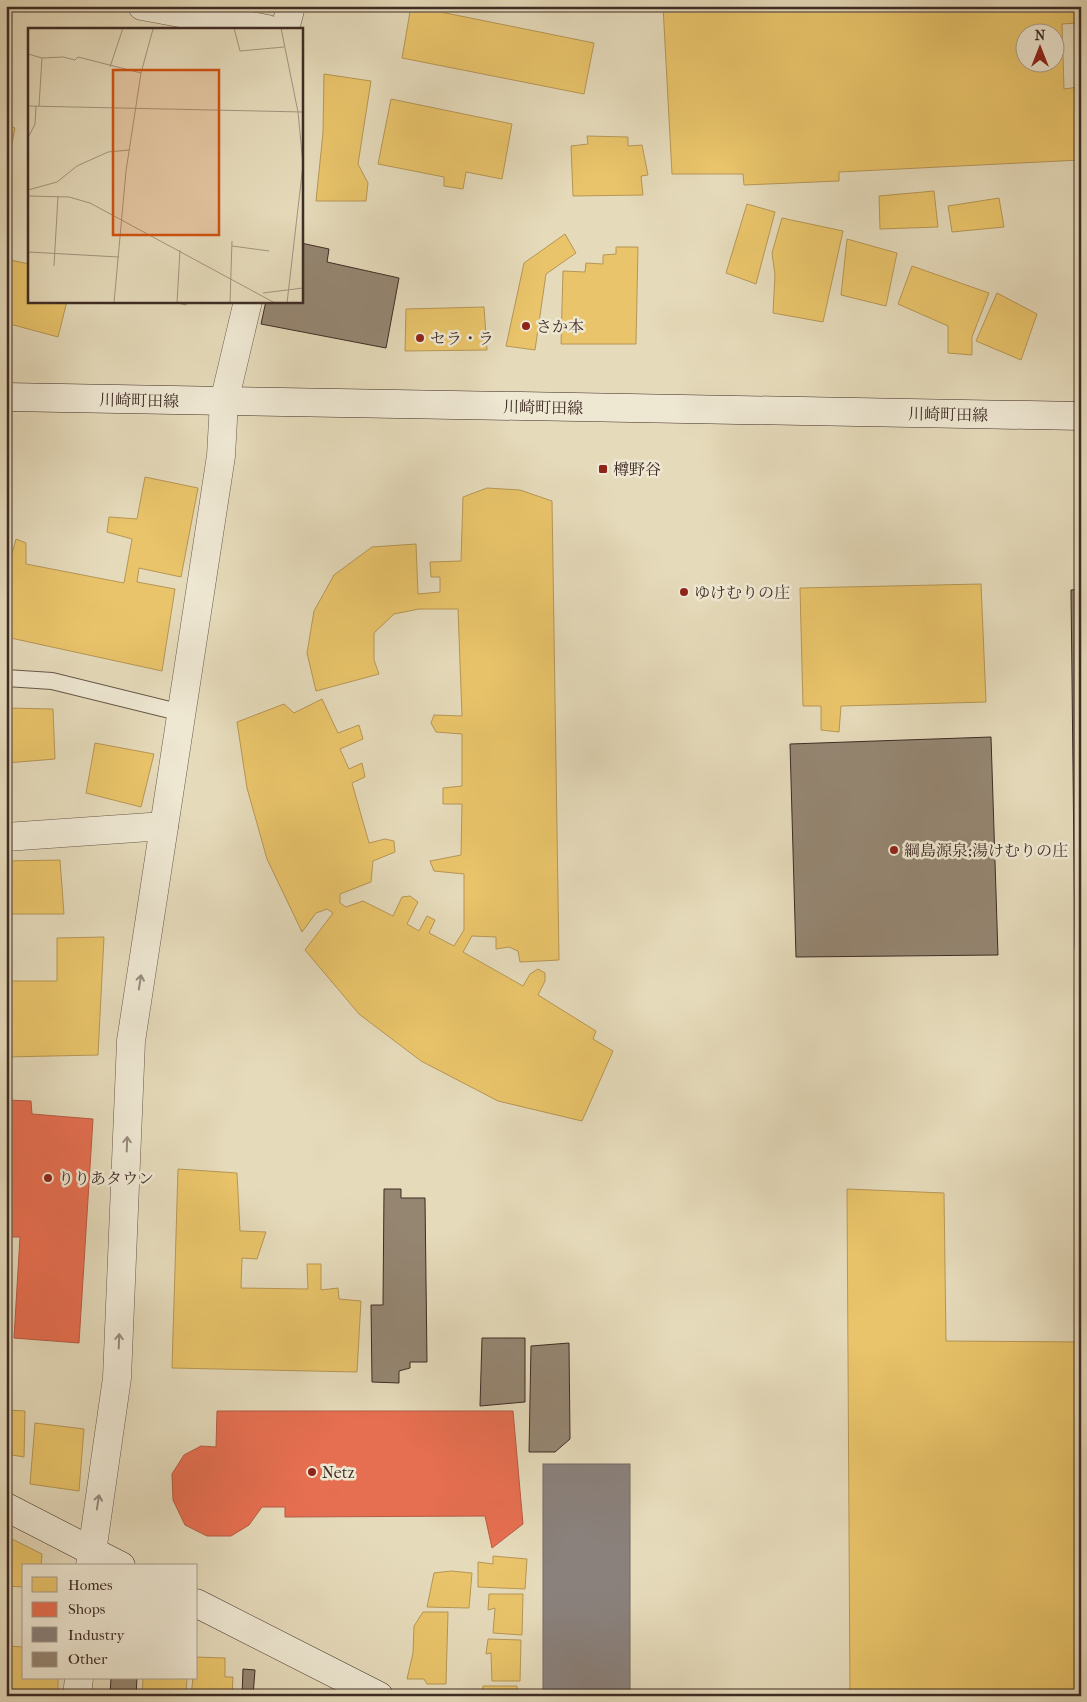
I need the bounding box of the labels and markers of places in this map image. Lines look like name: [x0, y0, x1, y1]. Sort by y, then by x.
place label: さか本: [536, 317, 584, 336]
marker: さか本: [520, 320, 532, 332]
place label: セラ・ラ: [430, 329, 494, 348]
marker: セラ・ラ: [414, 332, 426, 344]
place label: 樽野谷: [613, 460, 661, 479]
marker: 樽野谷: [597, 463, 609, 475]
place label: ゆけむりの庄: [694, 583, 790, 602]
marker: ゆけむりの庄: [678, 586, 690, 598]
place label: 綱島源泉;湯けむりの庄: [904, 841, 1068, 860]
marker: 綱島源泉;湯けむりの庄: [888, 844, 900, 856]
place label: りりあタウン: [58, 1169, 154, 1188]
marker: りりあタウン: [42, 1172, 54, 1184]
place label: Netz: [322, 1463, 355, 1482]
marker: Netz: [306, 1466, 318, 1478]

